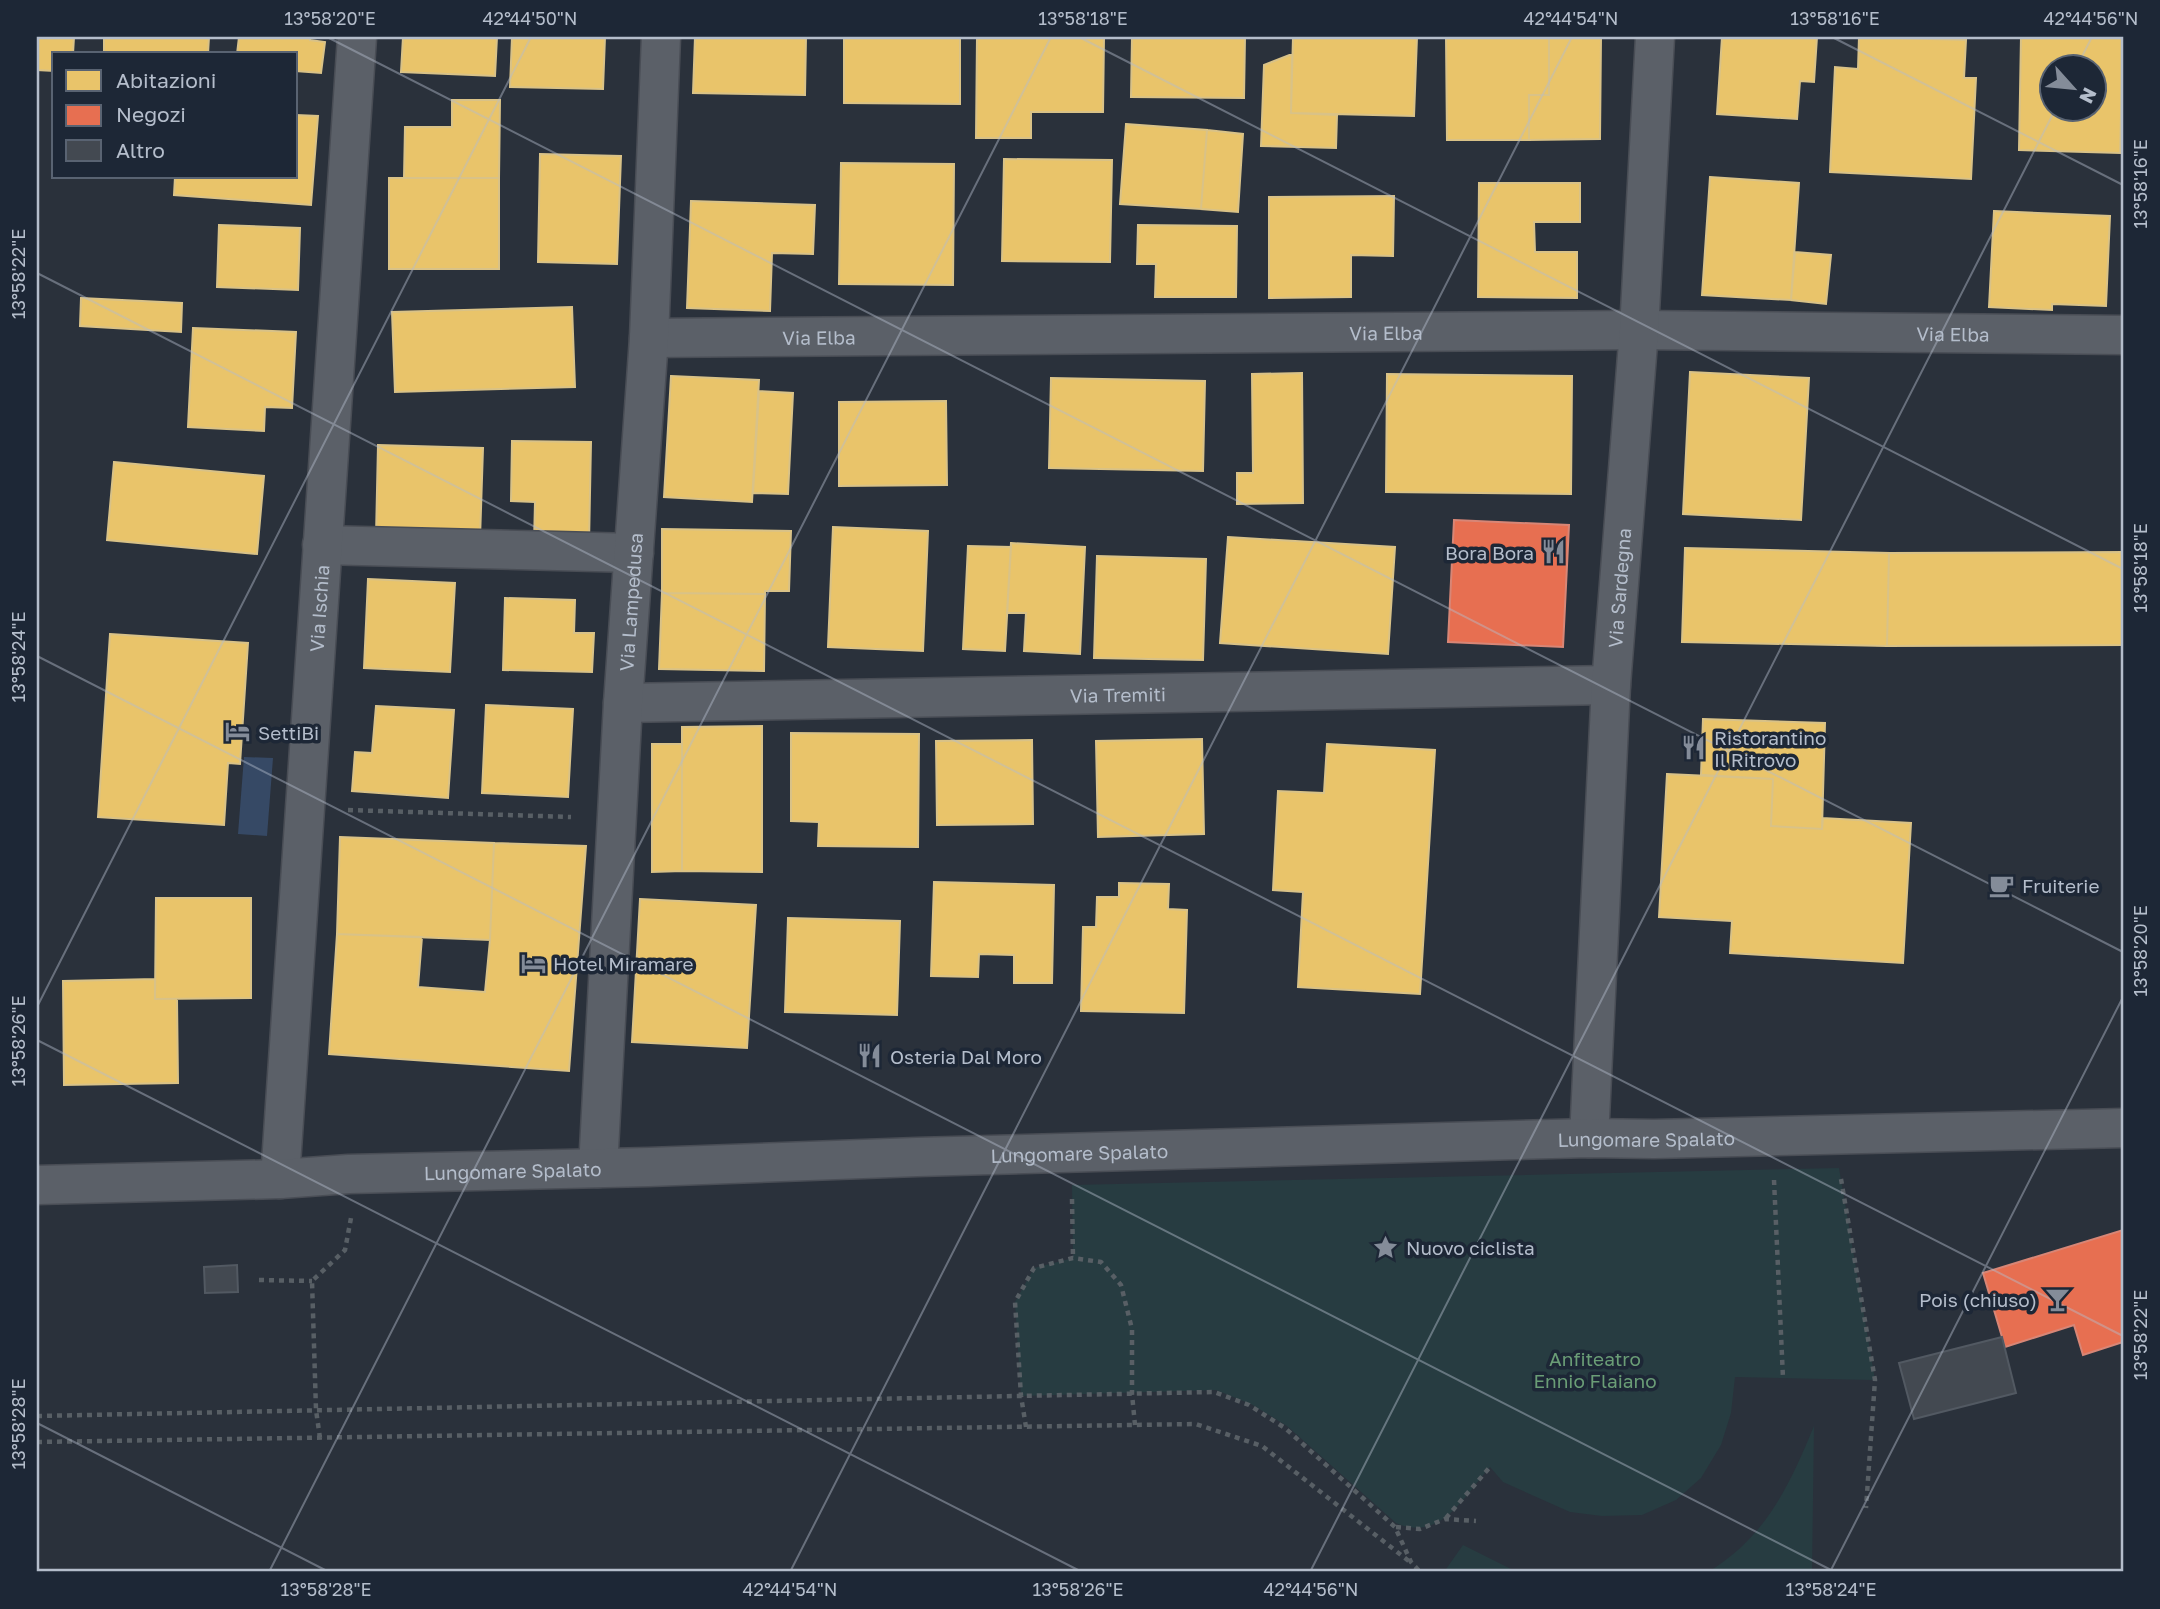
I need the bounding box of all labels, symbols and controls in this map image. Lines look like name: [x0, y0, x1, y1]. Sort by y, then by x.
text: 13°58'20"E: [284, 7, 376, 29]
text: 42°44'50"N: [482, 7, 578, 29]
text: 13°58'18"E: [1038, 7, 1128, 29]
text: 42°44'54"N: [1524, 7, 1618, 29]
text: 13°58'16"E: [1790, 7, 1880, 29]
text: 42°44'56"N: [2044, 7, 2138, 29]
legend: [52, 52, 298, 178]
north arrow: [2038, 52, 2108, 122]
text: Abitazioni: [116, 67, 216, 93]
text: N: [2075, 84, 2102, 108]
text: Negozi: [116, 101, 186, 127]
text: Altro: [116, 137, 165, 163]
text: 13°58'16"E: [2129, 139, 2151, 229]
text: 13°58'22"E: [7, 229, 29, 319]
street label: Via Elba: [1349, 320, 1423, 344]
street label: Via Elba: [1916, 321, 1990, 345]
street label: Via Elba: [782, 325, 856, 348]
text: 13°58'18"E: [2129, 523, 2151, 613]
street label: Via Sardegna: [1602, 527, 1635, 649]
street label: Via Lampedusa: [614, 532, 647, 672]
restaurant icon: Bora Bora: [1540, 538, 1568, 566]
place label: Bora Bora: [1445, 541, 1534, 564]
street label: Via Ischia: [304, 564, 333, 653]
text: 13°58'24"E: [7, 611, 29, 703]
street label: Via Tremiti: [1070, 682, 1166, 706]
hotel icon: SettiBi: [224, 718, 252, 746]
place label: SettiBi: [258, 721, 319, 744]
place label: Ristorantino Il Ritrovo: [1714, 726, 1826, 771]
restaurant icon: Ristorantino Il Ritrovo: [1680, 734, 1708, 762]
cafe icon: Fruiterie: [1988, 871, 2016, 899]
place label: Fruiterie: [2022, 874, 2099, 897]
text: 13°58'20"E: [2129, 905, 2151, 997]
hotel icon: Hotel Miramare: [519, 949, 547, 977]
place label: Hotel Miramare: [553, 952, 693, 975]
text: 13°58'26"E: [7, 996, 29, 1087]
restaurant icon: Osteria Dal Moro: [856, 1042, 884, 1070]
place label: Osteria Dal Moro: [890, 1045, 1042, 1068]
street label: Lungomare Spalato: [1557, 1126, 1735, 1151]
street label: Lungomare Spalato: [990, 1138, 1169, 1166]
street label: Lungomare Spalato: [424, 1157, 602, 1184]
place icon: Nuovo ciclista: [1372, 1233, 1400, 1261]
place label: Nuovo ciclista: [1406, 1236, 1535, 1259]
bar icon: Pois (chiuso): [2043, 1285, 2071, 1313]
place label: Pois (chiuso): [1919, 1288, 2037, 1311]
text: 13°58'22"E: [2129, 1290, 2151, 1380]
park label: Anfiteatro Ennio Flaiano: [1533, 1347, 1657, 1392]
text: 13°58'28"E: [7, 1378, 29, 1470]
text: 13°58'28"E: [280, 1578, 372, 1600]
text: 42°44'54"N: [743, 1578, 837, 1600]
text: 13°58'26"E: [1033, 1578, 1124, 1600]
text: 42°44'56"N: [1264, 1578, 1358, 1600]
text: 13°58'24"E: [1785, 1578, 1877, 1600]

